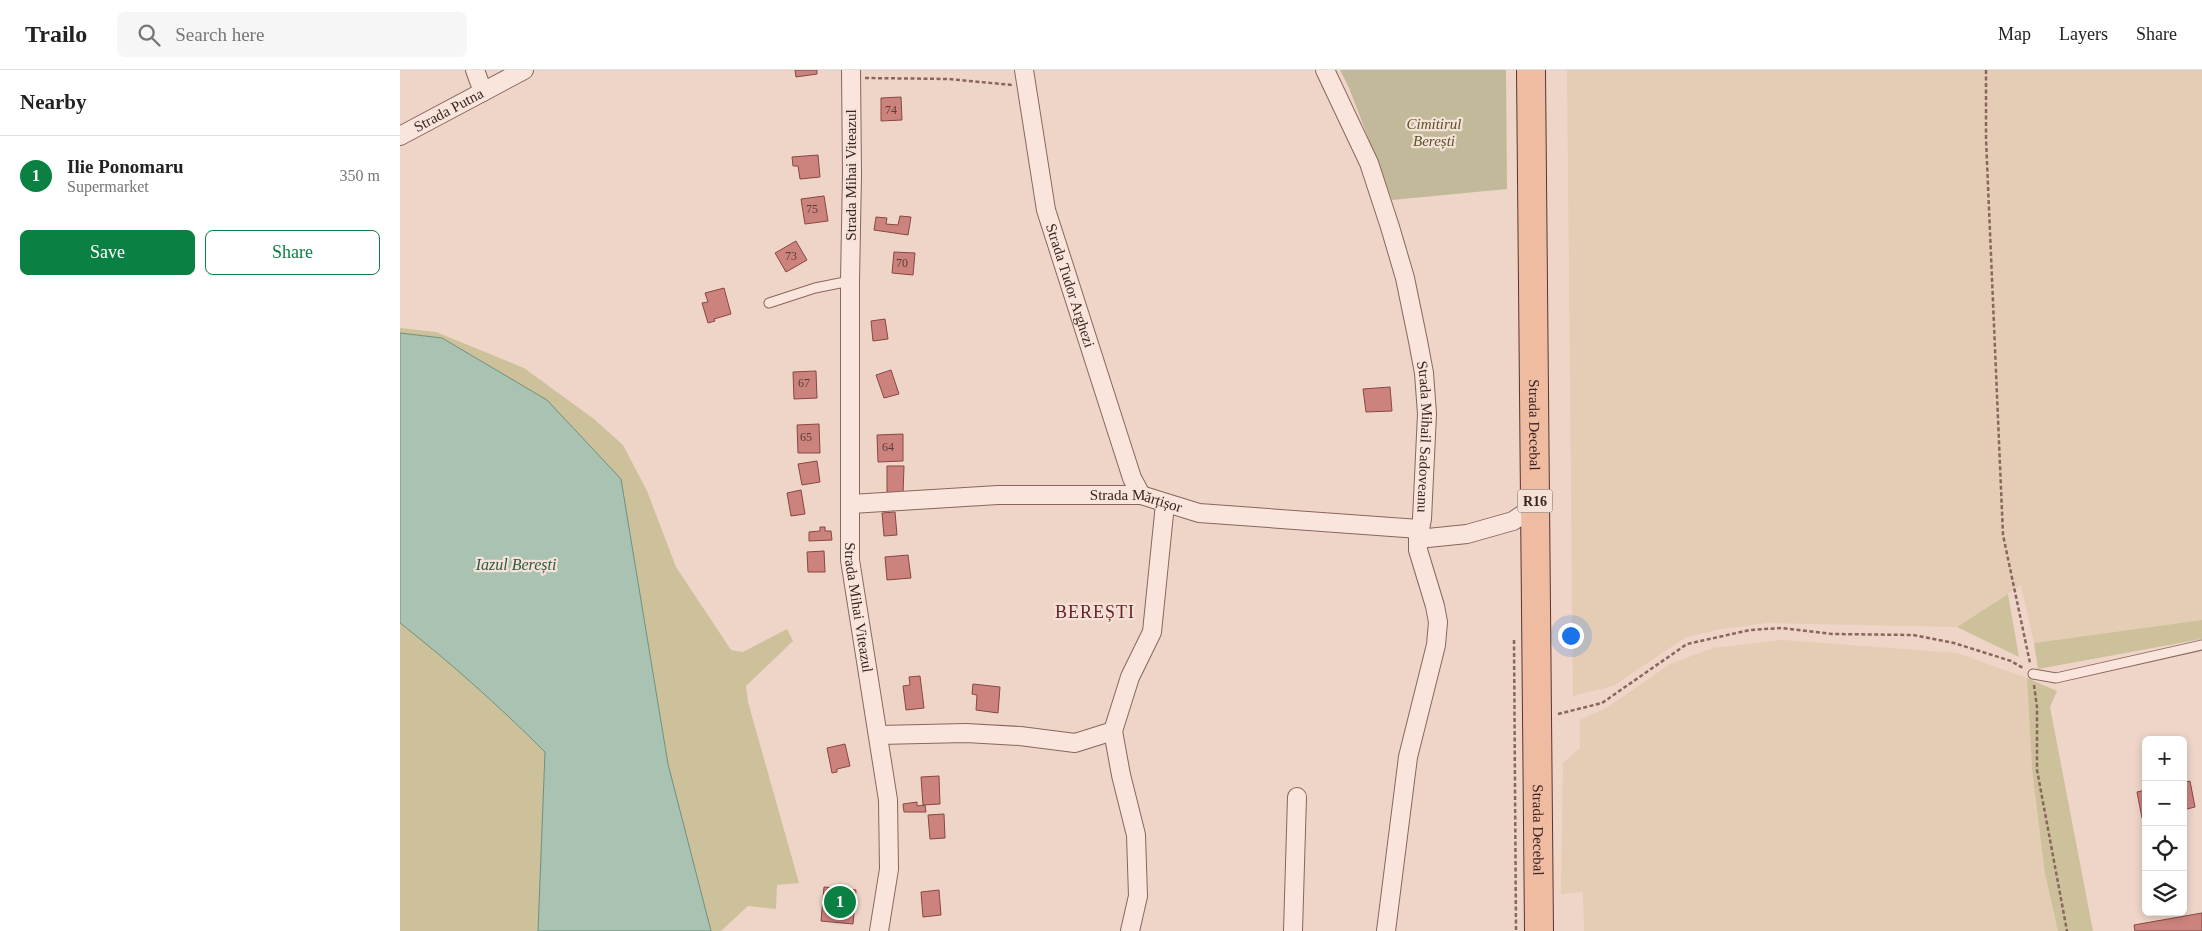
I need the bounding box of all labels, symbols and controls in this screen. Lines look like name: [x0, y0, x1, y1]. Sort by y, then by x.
search box: [117, 12, 467, 57]
text: Trailo: [25, 21, 87, 47]
icon: search: [135, 21, 163, 49]
text: Search here: [175, 24, 264, 45]
text: Map: [1998, 24, 2031, 44]
text: Layers: [2059, 24, 2108, 44]
text: Share: [2136, 24, 2177, 44]
street label: Strada Putna: [411, 85, 486, 135]
text: Nearby: [20, 90, 87, 114]
house number: 74: [885, 103, 897, 117]
street label: Strada Mihai Viteazul: [843, 109, 859, 241]
park label: Cimitirul Berești: [1406, 116, 1462, 150]
text: Ilie Ponomaru: [67, 156, 184, 177]
text: 1: [32, 167, 40, 184]
text: 350 m: [340, 167, 380, 184]
text: Supermarket: [67, 178, 149, 195]
house number: 75: [806, 202, 818, 216]
street label: Strada Tudor Arghezi: [1043, 222, 1098, 349]
button: Save: [20, 230, 195, 275]
button: Share: [205, 230, 380, 275]
house number: 73: [785, 249, 797, 263]
house number: 70: [896, 256, 908, 270]
street label: Strada Mihail Sadoveanu: [1414, 360, 1435, 513]
house number: 67: [798, 376, 810, 390]
street label: Strada Decebal: [1526, 379, 1543, 471]
house number: 65: [800, 430, 812, 444]
house number: 64: [882, 440, 894, 454]
street label: Strada Mărțișor: [1090, 487, 1184, 515]
road number: R16: [1518, 490, 1552, 512]
street label: Strada Mihai Viteazul: [842, 542, 876, 674]
water label: Iazul Berești: [475, 556, 556, 574]
district label: BEREȘTI: [1055, 602, 1135, 622]
your location: [1558, 623, 1584, 649]
map controls: [2142, 736, 2187, 916]
button: +: [2142, 736, 2187, 781]
button: −: [2142, 781, 2187, 826]
street label: Strada Decebal: [1530, 784, 1546, 876]
button: locate: [2142, 826, 2187, 871]
button: layers: [2142, 871, 2187, 916]
pin: 1: [824, 883, 856, 921]

